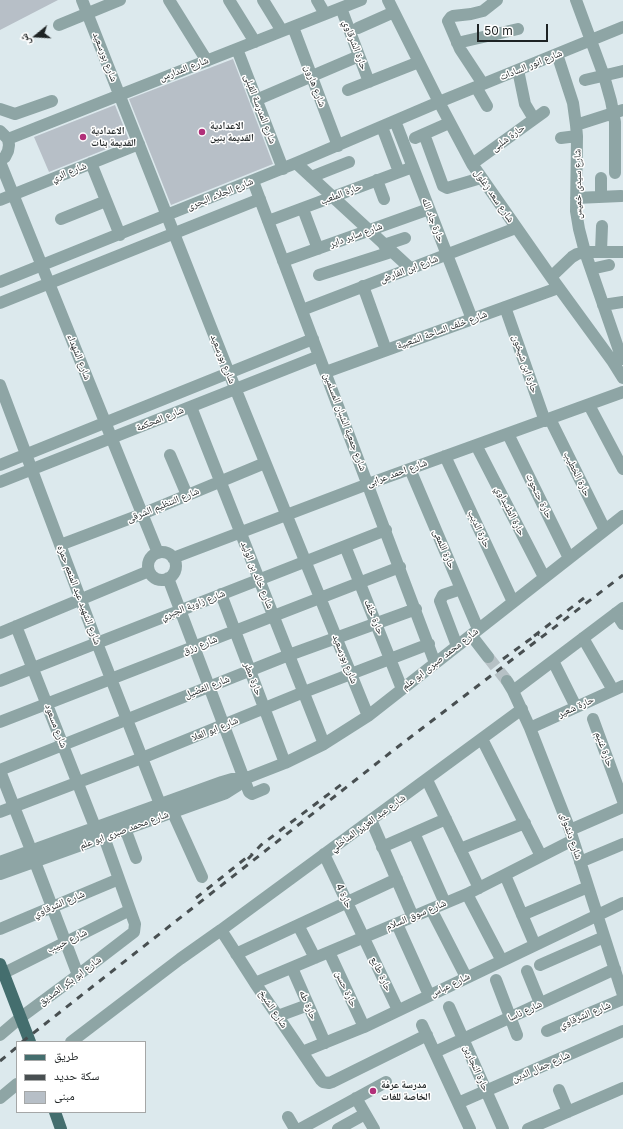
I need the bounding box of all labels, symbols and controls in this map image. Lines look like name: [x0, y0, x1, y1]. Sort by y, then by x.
north arrow: [16, 16, 56, 56]
scale bar: [479, 16, 550, 42]
street label: حارة الشرقاوي: [340, 18, 370, 72]
text: 50 m: [484, 23, 513, 38]
street label: شارع بورسعيد: [90, 30, 120, 84]
text: ش: [16, 32, 33, 47]
street label: شارع انور السادات: [498, 47, 564, 83]
street label: شارع المدارس: [158, 54, 210, 84]
street label: شارع هارون: [302, 63, 328, 109]
street label: شارع المدرسة القبلى: [241, 73, 279, 145]
place label: الاعدادية القديمة بنين: [210, 120, 254, 144]
street label: حارة شلبى: [489, 122, 527, 154]
place label: الاعدادية القديمة بنات: [91, 125, 136, 148]
marker: الاعدادية القديمة بنين: [197, 127, 207, 137]
marker: الاعدادية القديمة بنات: [78, 132, 88, 142]
street label: شارع سيدى خميس: [571, 149, 585, 219]
street label: شارع الري: [50, 160, 88, 184]
street label: شارع سعد زغلول: [471, 167, 517, 225]
street label: شارع الجلاء البحرى: [185, 175, 255, 213]
street label: حارة الملعب: [319, 181, 363, 207]
street label: حارة جاد الله: [419, 196, 447, 244]
street label: شارع ساير داير: [328, 220, 384, 250]
street label: شارع ابن الفارض: [378, 252, 440, 286]
street label: شارع خلف الساحة الشعبية: [395, 308, 489, 352]
street label: شارع الشهداء: [64, 332, 94, 382]
street label: شارع بورسعيد: [208, 333, 238, 385]
street label: حارة ابن شيخون: [509, 333, 541, 395]
street label: شارع جمعية الشبان المسلمين: [321, 371, 369, 473]
street label: شارع المحكمة: [134, 404, 186, 434]
street label: حارة الخطيب: [561, 449, 593, 499]
street label: شارع احمد عرابى: [365, 457, 429, 489]
street label: حارة حتحوت: [523, 472, 555, 520]
street label: حارة الطنبداوي: [492, 484, 528, 538]
street label: شارع التنظيم الشرقى: [125, 485, 201, 525]
street label: حارة الديب: [465, 508, 493, 550]
street label: حارة اللمعى: [430, 527, 458, 571]
street label: شارع خالد بن الوليد: [238, 540, 276, 610]
street label: شارع الشهيد عبد المنعم حمزه: [54, 543, 104, 647]
street label: شارع زاوية الجبري: [159, 587, 227, 623]
street label: حارة خلف: [362, 598, 386, 636]
street label: شارع محمد صبرى ابو علم: [399, 625, 481, 693]
street label: شارع رزق: [181, 633, 219, 657]
street label: شارع بورسعيد: [330, 633, 360, 685]
street label: حارة مطر: [241, 661, 265, 697]
street label: شارع الفضيل: [183, 673, 231, 701]
street label: حارة شعير: [556, 694, 596, 720]
street label: شارع مسعود: [42, 702, 70, 750]
street label: شارع ابو العلا: [190, 714, 240, 744]
street label: حارة غنيم: [592, 730, 616, 768]
street label: شارع عبد العزيز المناخلي: [328, 792, 408, 854]
street label: شارع محمد صبرى ابو علم: [78, 808, 170, 852]
street label: شارع دنشواى: [557, 811, 585, 861]
street label: حارة 4: [333, 882, 355, 910]
street label: شارع الشرقاوي: [32, 888, 86, 920]
street label: شارع سوق السلام: [384, 897, 448, 933]
street label: شارع حبيب: [45, 926, 89, 956]
street label: شارع ابو بكر الصديق: [36, 953, 104, 1009]
street label: حارة طايع: [368, 955, 394, 993]
street label: حارة حسن: [332, 969, 360, 1009]
street label: شارع عباس: [428, 970, 472, 1000]
street label: شارع الشيخ: [256, 988, 290, 1030]
street label: حارة طه: [296, 988, 320, 1022]
street label: شارع ناسا: [506, 998, 544, 1024]
street label: شارع الشرقاوي: [558, 999, 612, 1031]
legend: [16, 1041, 146, 1113]
street label: حارة النجارين: [460, 1043, 492, 1093]
text: طريق: [54, 1048, 79, 1063]
street label: شارع جمال الدين: [510, 1049, 572, 1085]
text: سكة حديد: [54, 1068, 99, 1083]
place label: مدرسة عرفة الخاصة للغات: [381, 1079, 430, 1102]
marker: مدرسة عرفة الخاصة للغات: [368, 1086, 378, 1096]
text: مبنى: [54, 1088, 75, 1103]

